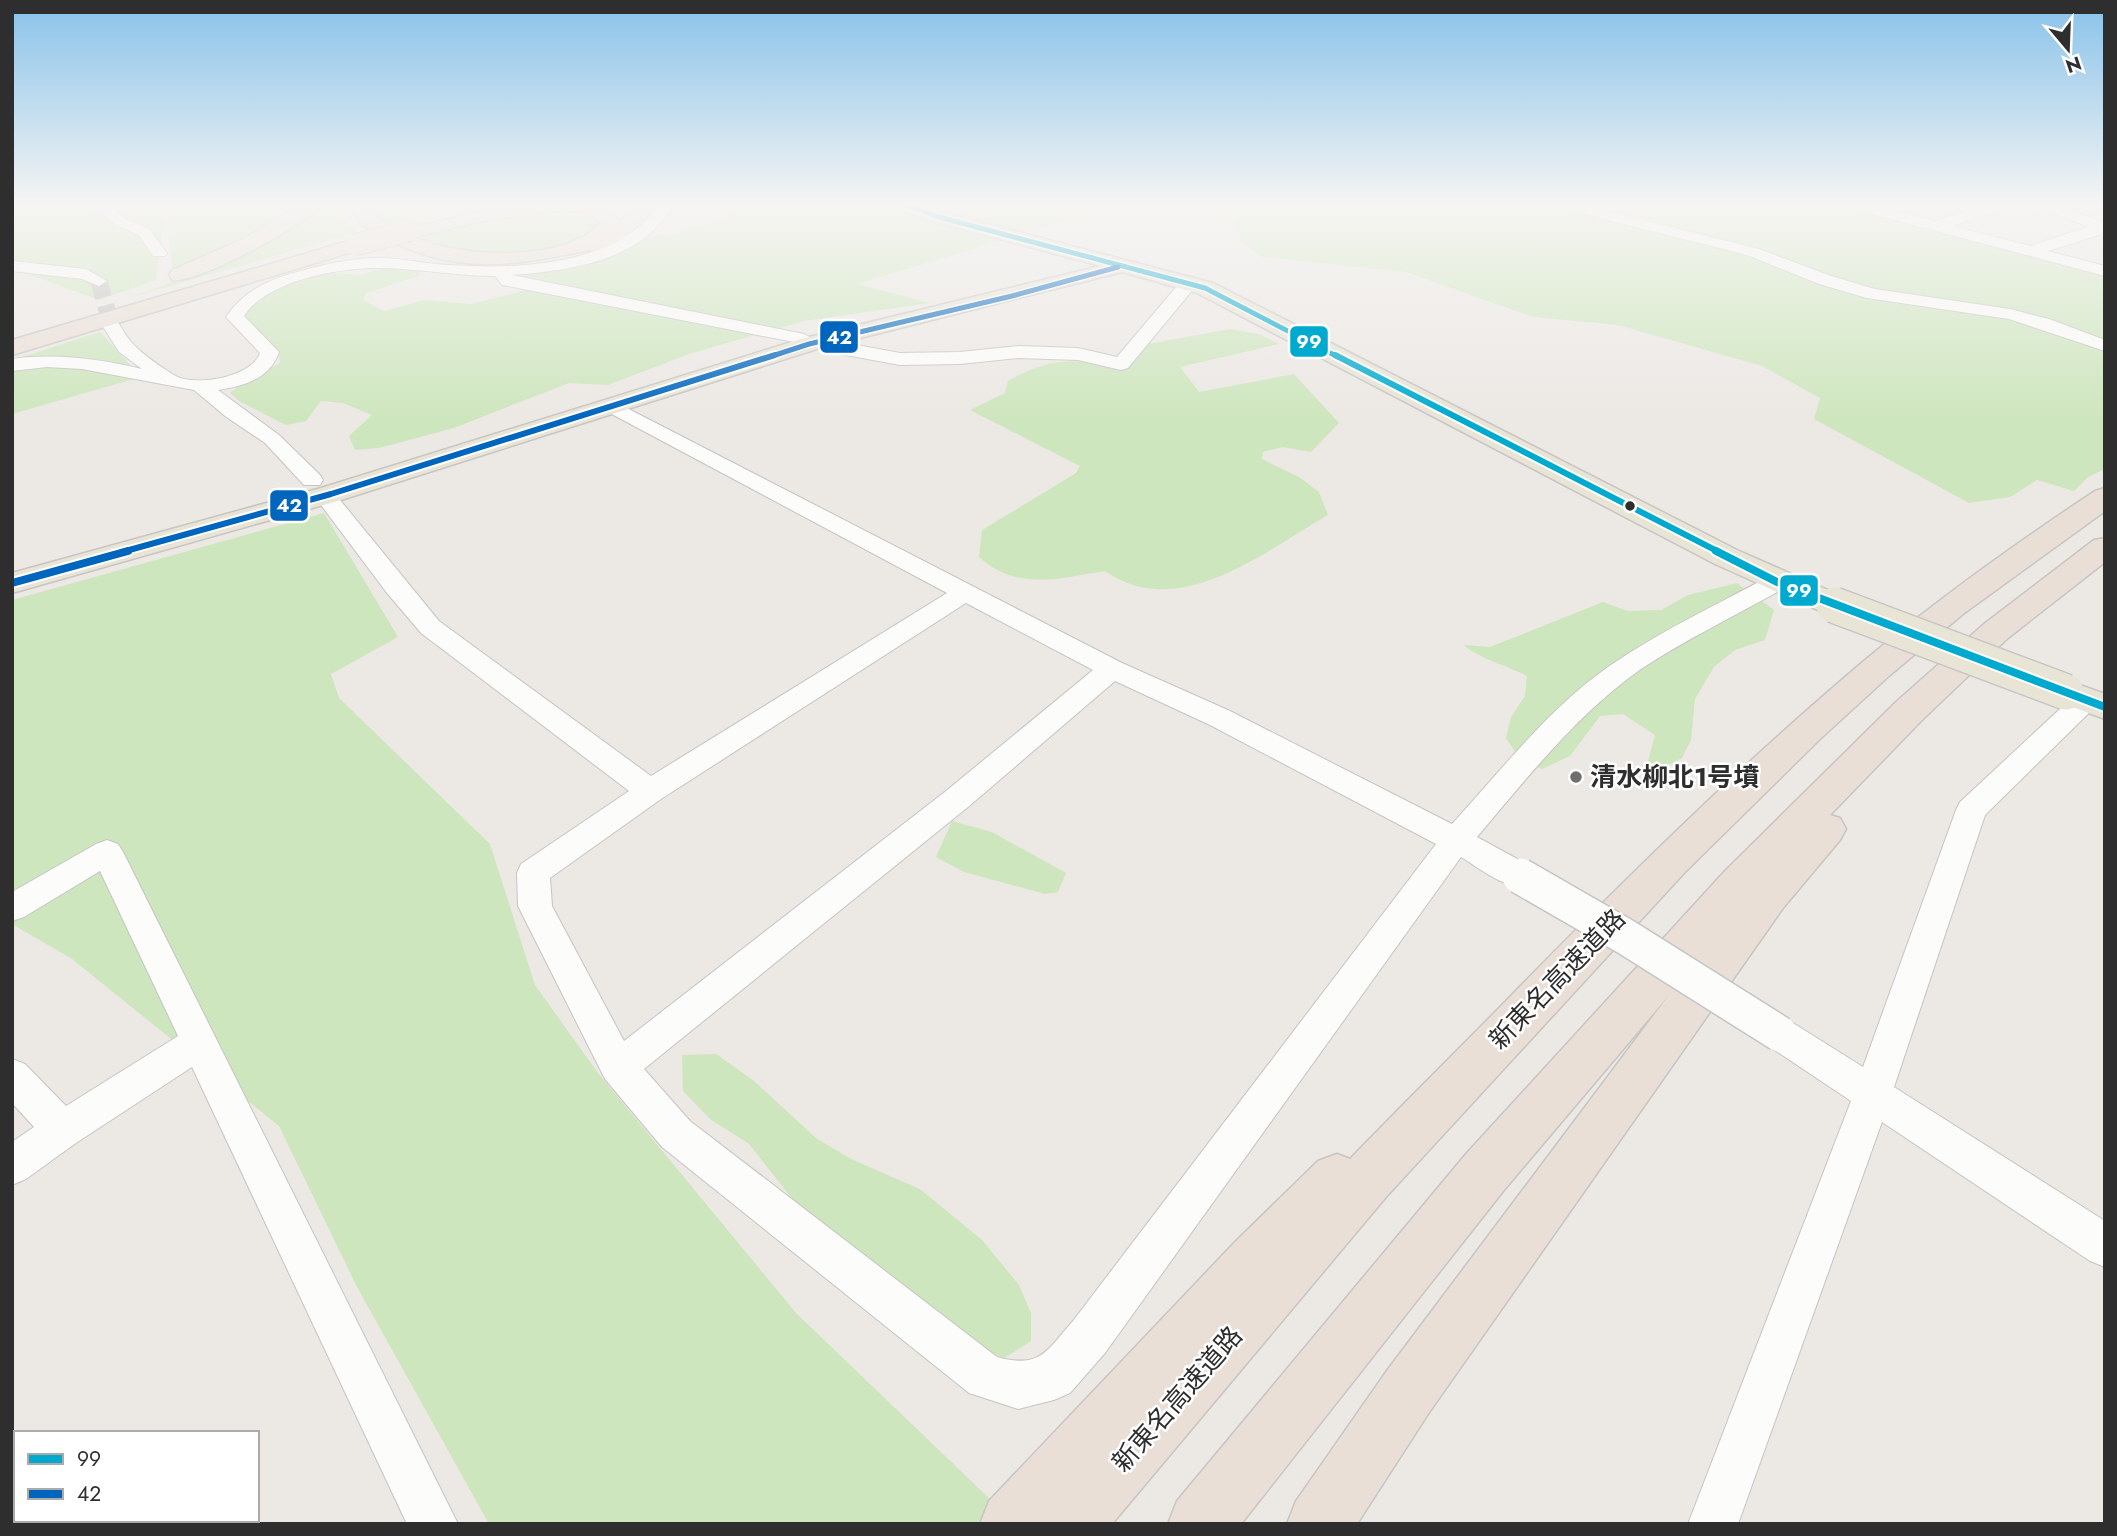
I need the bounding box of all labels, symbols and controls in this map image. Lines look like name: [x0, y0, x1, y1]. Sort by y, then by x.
north arrow: [2033, 14, 2103, 84]
text: N: [2062, 49, 2085, 80]
line badge: 42: [819, 320, 859, 354]
text: 42: [826, 324, 852, 351]
line badge: 99: [1289, 325, 1329, 358]
text: 99: [1296, 328, 1322, 355]
line badge: 42: [269, 489, 309, 522]
text: 42: [276, 492, 302, 519]
unlabelled marker: [1623, 499, 1637, 513]
line badge: 99: [1779, 574, 1819, 607]
text: 99: [1786, 577, 1812, 604]
place label: 清水柳北1号墳: [1590, 758, 1759, 796]
marker: 清水柳北1号墳: [1568, 769, 1584, 785]
street label: 新東名高速道路: [1480, 900, 1634, 1058]
street label: 新東名高速道路: [1103, 1318, 1251, 1480]
legend: [14, 1431, 259, 1522]
text: 99: [77, 1444, 101, 1474]
text: 42: [77, 1479, 101, 1509]

